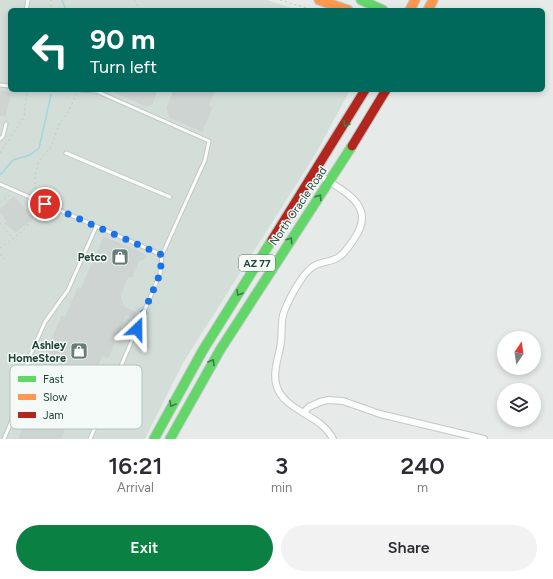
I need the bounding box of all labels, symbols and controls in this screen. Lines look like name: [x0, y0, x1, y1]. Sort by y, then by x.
text: 90 m: [90, 22, 155, 56]
icon: left: [24, 24, 76, 76]
text: Turn left: [90, 56, 157, 78]
one-way arrow: [343, 120, 350, 127]
street label: North Oracle Road: [267, 165, 329, 248]
pin: [28, 187, 62, 221]
icon: arrive: [34, 193, 56, 215]
one-way arrow: [315, 194, 322, 201]
one-way arrow: [285, 238, 292, 245]
shop icon: Petco: [110, 247, 130, 267]
place label: Petco: [78, 251, 108, 264]
road number: AZ 77: [239, 255, 275, 271]
one-way arrow: [236, 288, 243, 295]
position arrow: [116, 308, 158, 350]
north arrow: [497, 331, 541, 375]
map controls: [497, 331, 541, 427]
place label: Ashley HomeStore: [8, 339, 67, 365]
shop icon: Ashley HomeStore: [69, 341, 89, 361]
one-way arrow: [208, 359, 215, 366]
legend: [10, 365, 142, 429]
text: Fast: [43, 373, 64, 386]
button: layers: [497, 383, 541, 427]
text: Slow: [43, 391, 67, 404]
one-way arrow: [169, 400, 176, 407]
text: Jam: [43, 409, 64, 422]
text: 16:21: [108, 451, 163, 480]
text: 3: [275, 451, 288, 480]
text: 240: [400, 451, 445, 480]
text: Arrival: [117, 480, 154, 495]
text: min: [271, 480, 292, 495]
text: m: [417, 480, 428, 495]
button: Exit: [16, 525, 273, 571]
button: Share: [281, 525, 537, 571]

